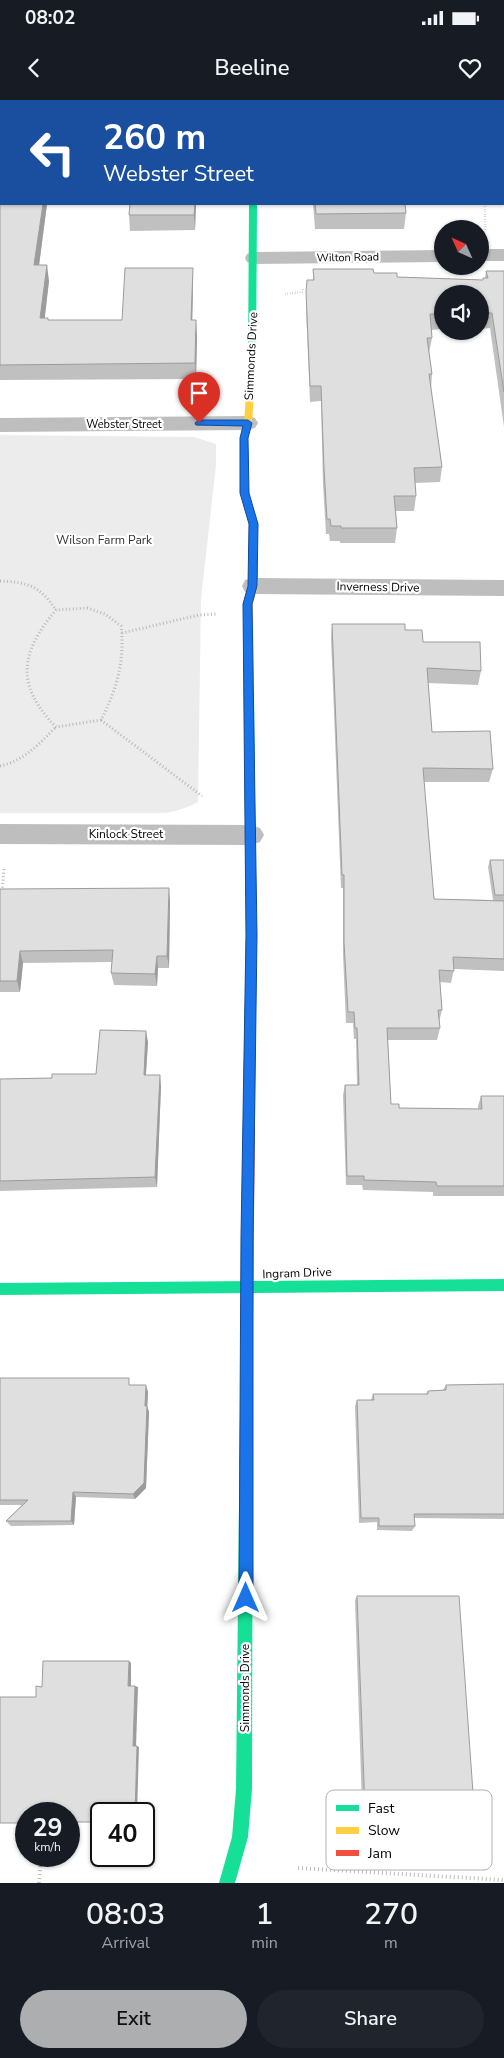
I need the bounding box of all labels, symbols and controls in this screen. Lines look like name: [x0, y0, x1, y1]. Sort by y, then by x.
text: 08:02: [25, 5, 75, 31]
text: Beeline: [214, 53, 290, 83]
icon: back: [20, 54, 48, 82]
icon: heart: [456, 54, 484, 82]
text: 260 m: [103, 114, 206, 161]
icon: left: [20, 120, 85, 185]
text: Webster Street: [103, 159, 254, 189]
north arrow: [434, 220, 489, 275]
map controls: [434, 220, 489, 340]
street label: Wilton Road: [317, 249, 379, 266]
button: sound: [434, 285, 489, 340]
street label: Simmonds Drive: [241, 311, 261, 401]
pin: [178, 372, 220, 423]
icon: arrive: [185, 379, 213, 407]
street label: Webster Street: [86, 417, 162, 432]
park label: Wilson Farm Park: [56, 532, 153, 548]
street label: Inverness Drive: [336, 578, 420, 596]
street label: Kinlock Street: [89, 826, 164, 842]
street label: Ingram Drive: [262, 1264, 332, 1282]
position arrow: [219, 1571, 271, 1623]
street label: Simmonds Drive: [237, 1644, 253, 1732]
legend: [326, 1790, 492, 1870]
text: Fast: [368, 1799, 394, 1818]
speed limit sign: 40: [90, 1802, 155, 1867]
text: 29: [32, 1811, 63, 1845]
text: Slow: [368, 1821, 400, 1840]
text: km/h: [34, 1839, 61, 1855]
text: Jam: [367, 1844, 392, 1863]
text: 08:03: [86, 1894, 165, 1935]
text: 1: [256, 1894, 274, 1935]
text: 270: [364, 1894, 418, 1935]
text: Arrival: [102, 1932, 150, 1954]
text: min: [251, 1932, 278, 1954]
text: m: [384, 1932, 398, 1954]
button: Exit: [20, 1990, 247, 2048]
button: Share: [257, 1990, 484, 2048]

